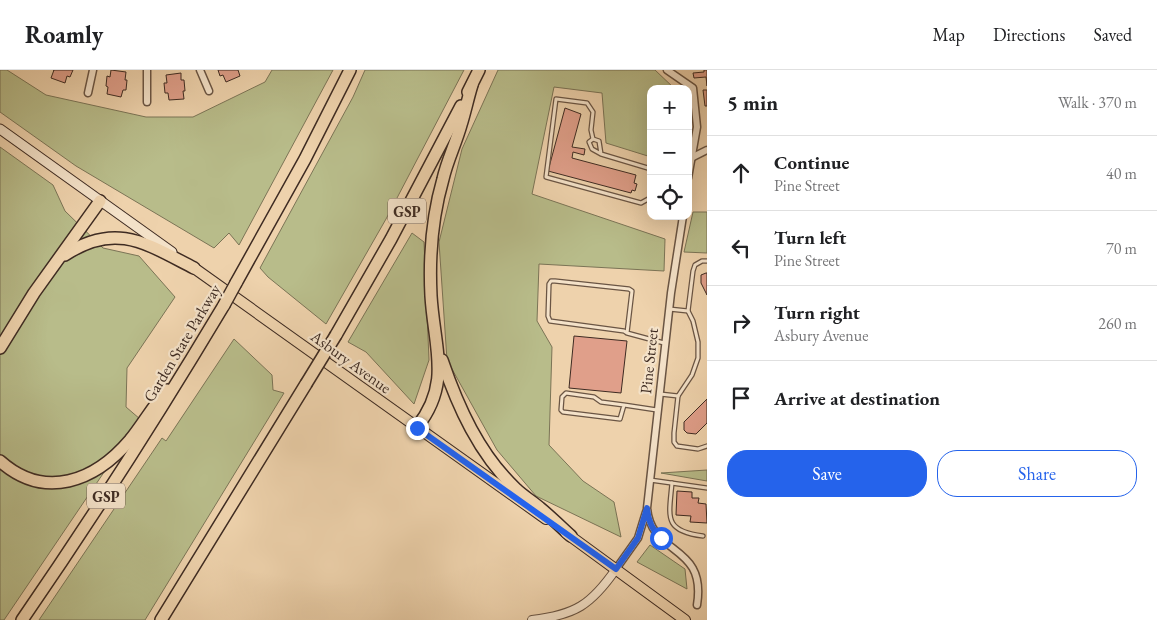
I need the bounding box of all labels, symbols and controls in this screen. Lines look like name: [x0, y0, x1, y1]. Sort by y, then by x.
text: Roamly: [25, 19, 103, 50]
text: Map: [933, 23, 965, 46]
text: Directions: [993, 23, 1065, 46]
text: Saved: [1093, 23, 1132, 46]
map controls: [647, 85, 692, 220]
button: +: [647, 85, 692, 130]
text: 5 min: [727, 89, 778, 116]
text: Walk · 370 m: [1058, 92, 1137, 113]
button: −: [647, 130, 692, 175]
text: Continue: [774, 150, 849, 175]
icon: ahead: [727, 159, 755, 187]
text: 40 m: [1106, 163, 1137, 184]
button: locate: [647, 175, 692, 220]
text: Pine Street: [774, 175, 840, 196]
road number: GSP: [388, 198, 426, 224]
text: Turn left: [774, 225, 846, 250]
icon: left: [727, 234, 755, 262]
text: 70 m: [1106, 238, 1137, 259]
text: Pine Street: [774, 250, 840, 271]
street label: Garden State Parkway: [139, 279, 226, 406]
text: Turn right: [774, 300, 860, 325]
icon: right: [727, 309, 755, 337]
text: 260 m: [1098, 313, 1137, 334]
street label: Asbury Avenue: [306, 325, 395, 398]
text: Asbury Avenue: [774, 325, 868, 346]
street label: Pine Street: [635, 327, 663, 395]
icon: arrive: [727, 384, 755, 412]
text: Arrive at destination: [774, 386, 940, 411]
route end: [406, 417, 429, 440]
button: Save: [727, 450, 927, 497]
button: Share: [937, 450, 1137, 497]
road number: GSP: [87, 484, 125, 508]
route start: [650, 527, 673, 550]

